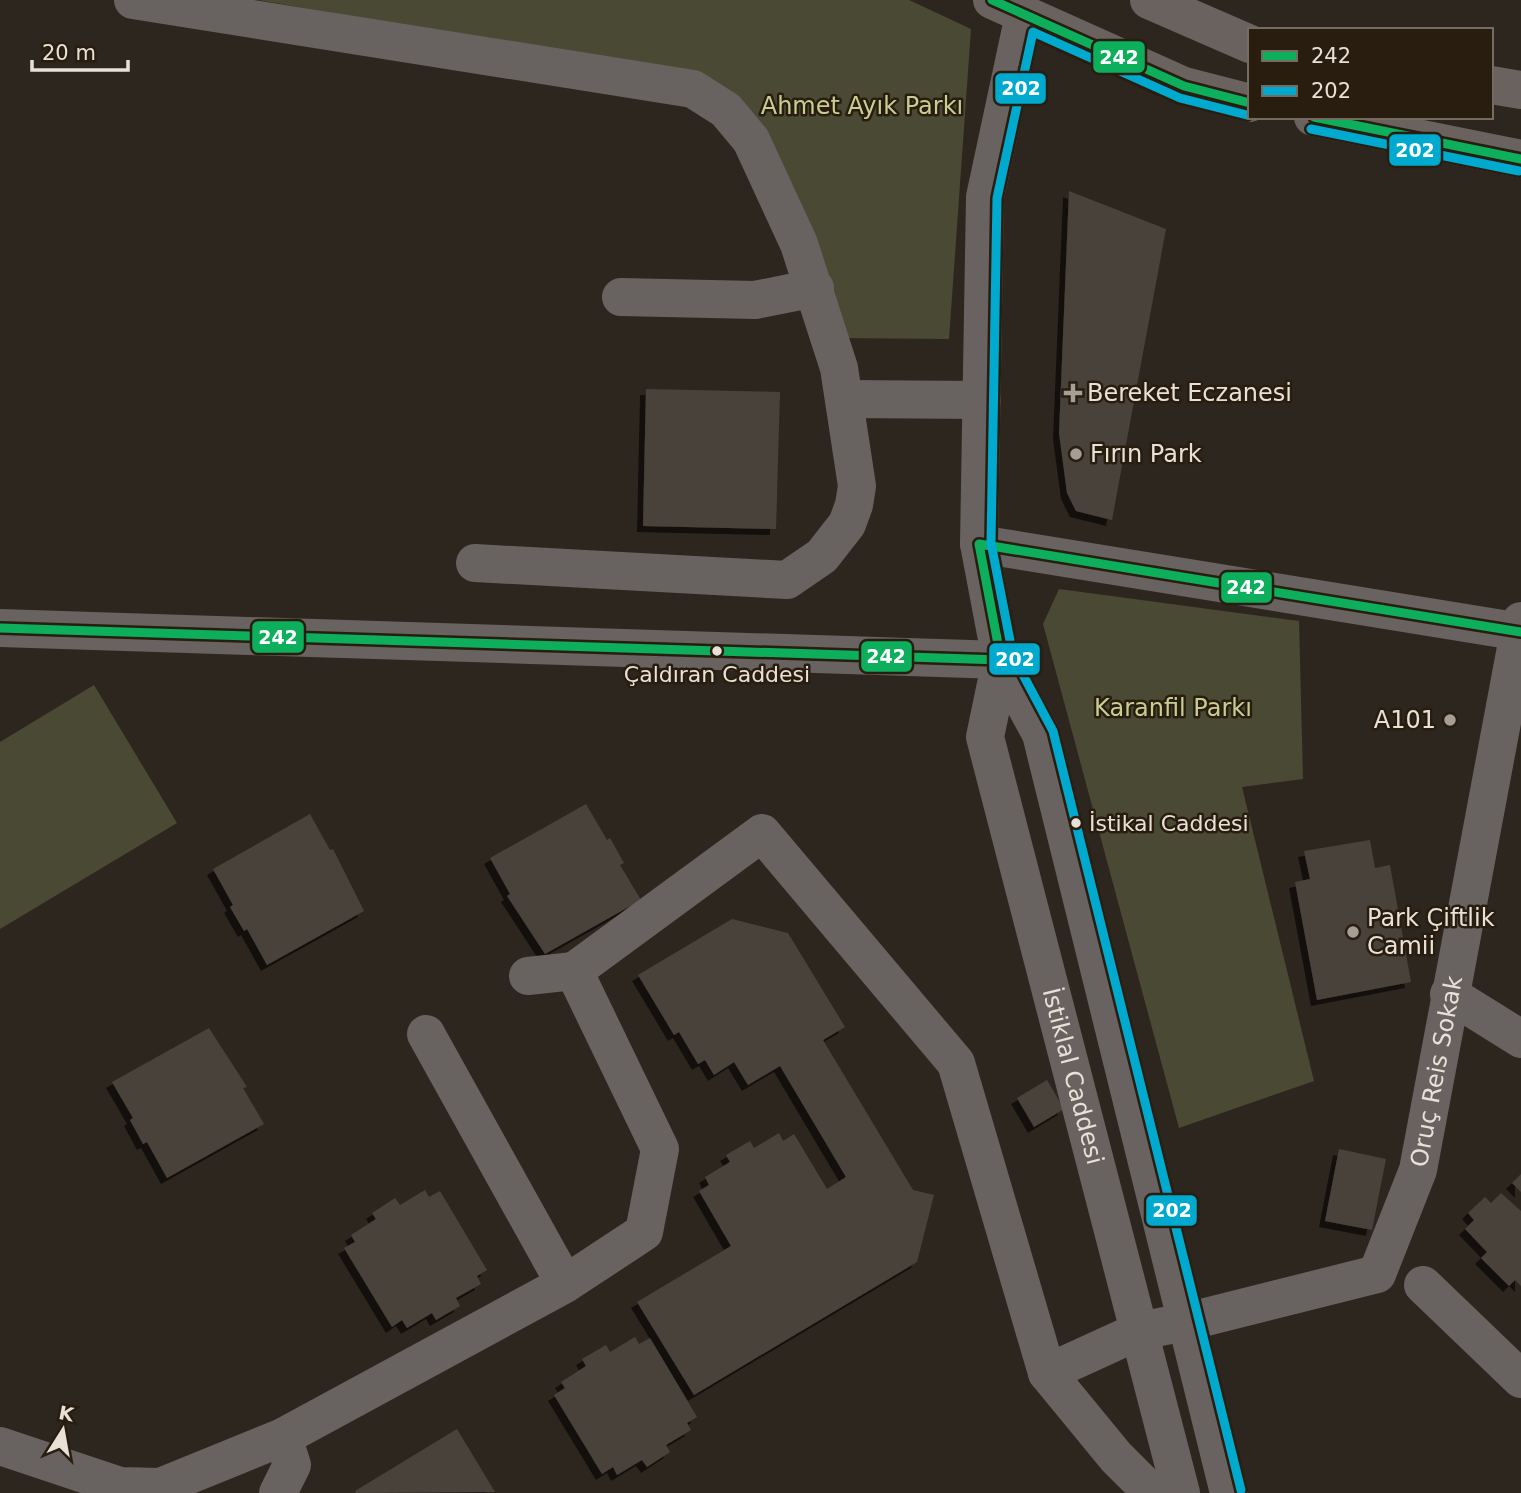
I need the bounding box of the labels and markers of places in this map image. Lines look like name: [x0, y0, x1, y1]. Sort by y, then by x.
place label: Bereket Eczanesi: [1087, 379, 1292, 407]
marker: Bereket Eczanesi: [1065, 385, 1081, 401]
place label: Fırın Park: [1090, 440, 1202, 468]
marker: Fırın Park: [1068, 446, 1084, 462]
marker: Çaldıran Caddesi: [710, 644, 724, 658]
place label: Çaldıran Caddesi: [624, 662, 810, 687]
place label: A101: [1374, 706, 1436, 734]
marker: A101: [1442, 712, 1458, 728]
place label: İstikal Caddesi: [1089, 811, 1249, 836]
marker: İstikal Caddesi: [1069, 816, 1083, 830]
place label: Park Çiftlik Camii: [1367, 904, 1495, 960]
marker: Park Çiftlik Camii: [1345, 924, 1361, 940]

